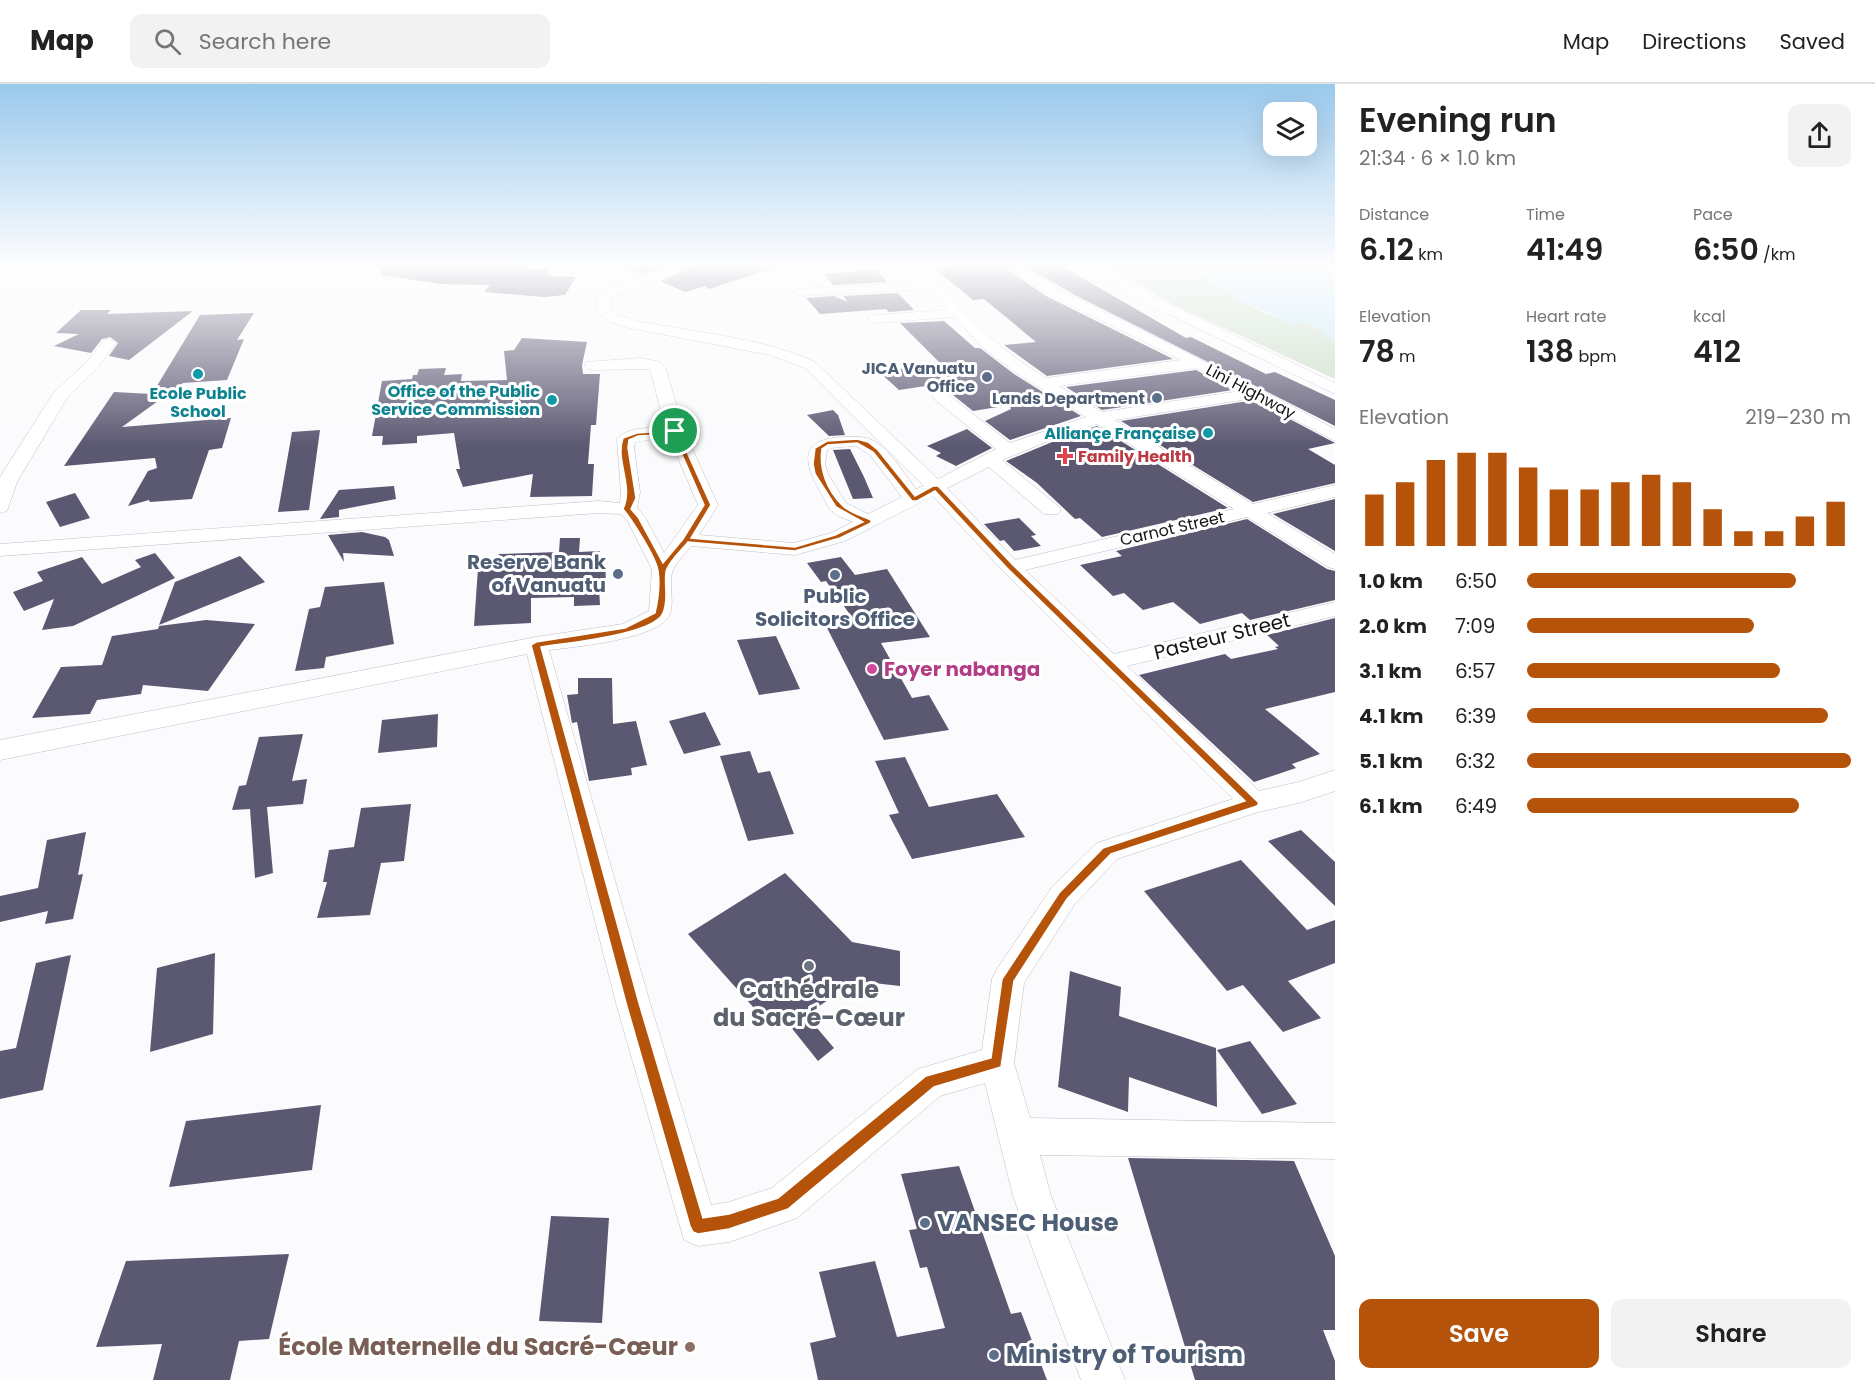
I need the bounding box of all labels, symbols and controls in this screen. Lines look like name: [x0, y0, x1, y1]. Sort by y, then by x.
search box: [130, 14, 550, 68]
text: Map: [30, 21, 94, 60]
icon: search: [151, 25, 184, 58]
text: Search here: [199, 26, 331, 57]
text: Map: [1563, 27, 1609, 56]
text: Directions: [1642, 27, 1746, 56]
text: Saved: [1779, 27, 1845, 56]
text: Evening run: [1359, 97, 1557, 144]
map controls: [1263, 102, 1317, 156]
button: layers: [1263, 102, 1317, 156]
button: share: [1788, 104, 1851, 167]
text: 21:34 · 6 × 1.0 km: [1359, 144, 1516, 172]
text: Distance: [1359, 203, 1429, 226]
text: Time: [1526, 203, 1565, 226]
text: Pace: [1693, 203, 1733, 226]
text: 6.12: [1359, 228, 1414, 271]
text: 41:49: [1526, 228, 1603, 271]
text: 6:50: [1693, 228, 1759, 271]
text: km: [1414, 243, 1443, 266]
text: /km: [1759, 243, 1795, 266]
text: Elevation: [1359, 305, 1431, 328]
text: Heart rate: [1526, 305, 1606, 328]
text: kcal: [1693, 305, 1726, 328]
text: 78: [1359, 330, 1395, 373]
text: 138: [1526, 330, 1574, 373]
text: 412: [1693, 330, 1741, 373]
text: m: [1395, 345, 1416, 368]
text: bpm: [1574, 345, 1617, 368]
place label: JICA Vanuatu Office: [861, 357, 975, 398]
street label: Lini Highway: [1202, 358, 1300, 425]
marker: Ecole Public School: [191, 367, 205, 381]
marker: JICA Vanuatu Office: [980, 370, 994, 384]
place label: Office of the Public Service Commission: [371, 380, 540, 421]
place label: Ecole Public School: [149, 382, 247, 423]
place label: Lands Department: [992, 387, 1145, 410]
marker: Lands Department: [1150, 391, 1164, 405]
marker: Office of the Public Service Commission: [545, 393, 559, 407]
text: Elevation: [1359, 403, 1449, 431]
text: 219–230 m: [1745, 403, 1851, 431]
pin: [649, 405, 700, 456]
icon: arrive: [658, 414, 691, 447]
place label: Alliançe Française: [1044, 422, 1196, 445]
marker: Alliançe Française: [1201, 426, 1215, 440]
place label: Family Health: [1078, 445, 1192, 468]
marker: Family Health: [1056, 447, 1074, 465]
street label: Carnot Street: [1118, 505, 1227, 552]
place label: Reserve Bank of Vanuatu: [467, 548, 607, 599]
marker: Reserve Bank of Vanuatu: [611, 567, 625, 581]
text: 1.0 km: [1359, 567, 1423, 595]
text: 6:50: [1455, 567, 1497, 595]
marker: Public Solicitors Office: [828, 568, 842, 582]
place label: Public Solicitors Office: [755, 582, 915, 633]
street label: Pasteur Street: [1151, 606, 1293, 666]
text: 2.0 km: [1359, 612, 1427, 640]
text: 7:09: [1455, 612, 1495, 640]
place label: Foyer nabanga: [884, 655, 1040, 683]
text: 3.1 km: [1359, 657, 1422, 685]
text: 6:57: [1455, 657, 1495, 685]
marker: Foyer nabanga: [865, 662, 879, 676]
text: 4.1 km: [1359, 702, 1423, 730]
text: 6:39: [1455, 702, 1496, 730]
text: 5.1 km: [1359, 747, 1423, 775]
text: 6:32: [1455, 747, 1495, 775]
text: 6.1 km: [1359, 792, 1423, 820]
text: 6:49: [1455, 792, 1497, 820]
marker: Cathédrale du Sacré-Cœur: [802, 959, 816, 973]
place label: Cathédrale du Sacré-Cœur: [713, 973, 905, 1034]
place label: VANSEC House: [937, 1206, 1119, 1239]
marker: VANSEC House: [918, 1216, 932, 1230]
button: Save: [1359, 1299, 1599, 1368]
button: Share: [1611, 1299, 1851, 1368]
place label: École Maternelle du Sacré-Cœur: [278, 1330, 678, 1363]
place label: Ministry of Tourism: [1006, 1338, 1243, 1371]
marker: École Maternelle du Sacré-Cœur: [683, 1340, 697, 1354]
marker: Ministry of Tourism: [987, 1348, 1001, 1362]

